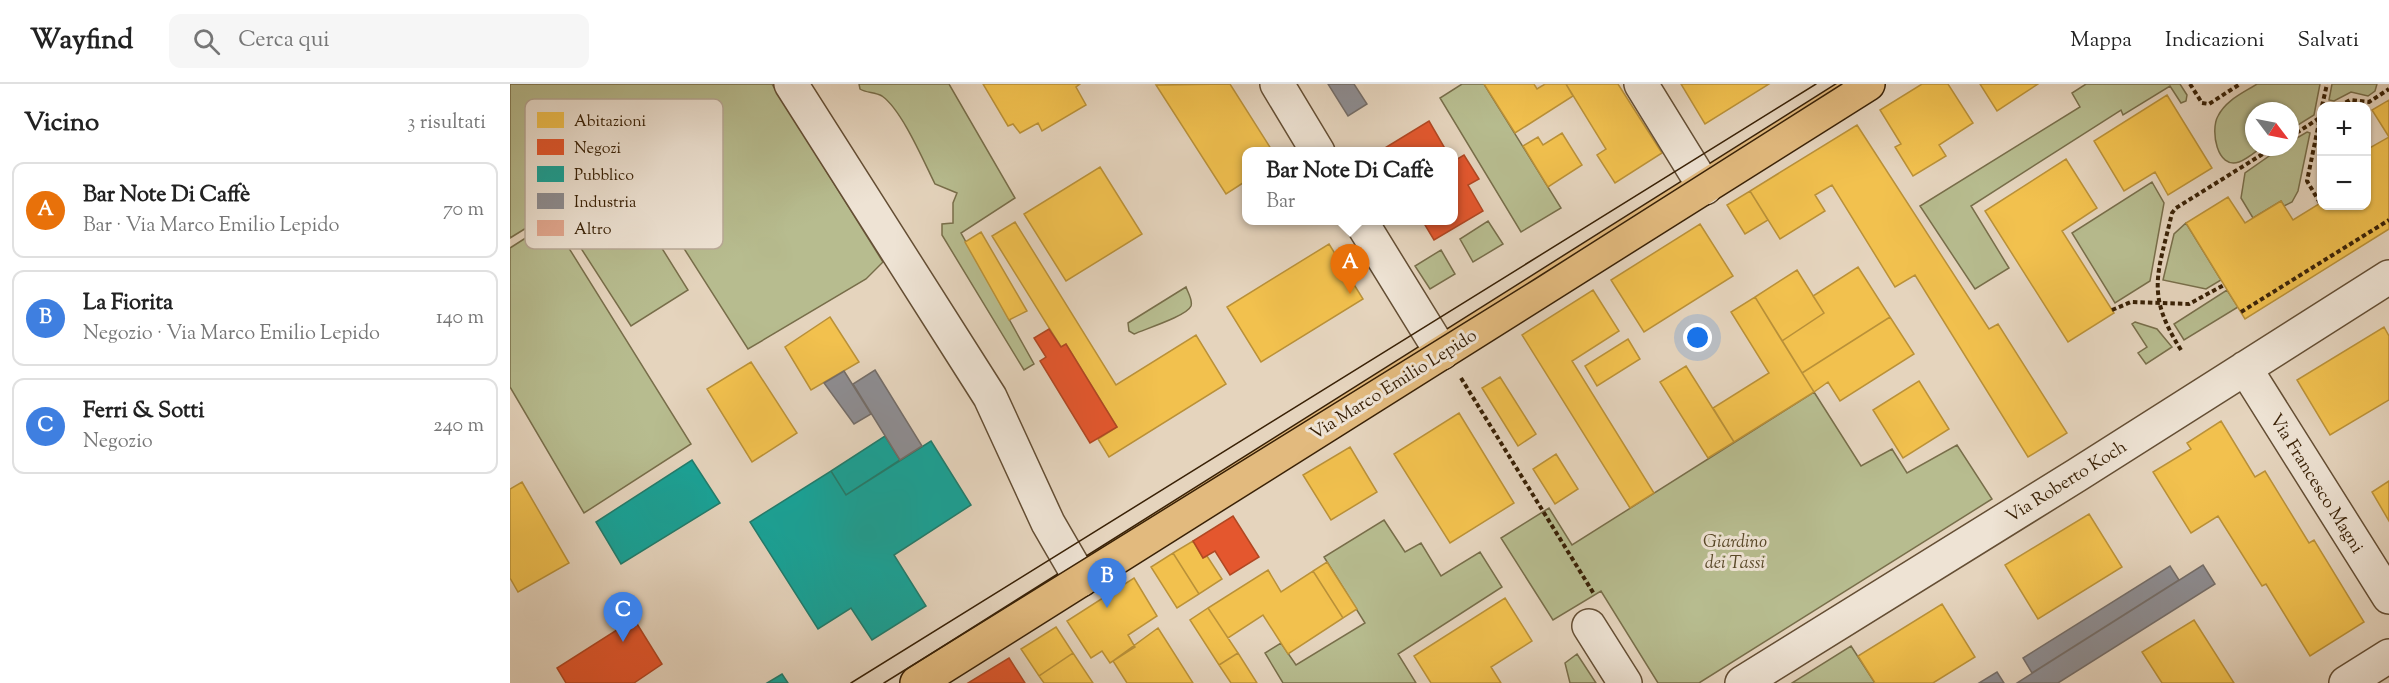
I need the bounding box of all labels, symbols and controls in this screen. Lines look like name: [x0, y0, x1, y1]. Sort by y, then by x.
search box: [169, 14, 589, 68]
text: Wayfind: [30, 21, 133, 61]
icon: search: [190, 25, 223, 58]
text: Cerca qui: [238, 25, 330, 57]
text: Mappa: [2070, 26, 2132, 56]
text: Indicazioni: [2165, 26, 2265, 56]
text: Salvati: [2298, 26, 2359, 56]
legend: [525, 99, 723, 249]
north arrow: [2245, 102, 2299, 156]
map controls: [2317, 102, 2371, 210]
button: +: [2317, 102, 2371, 156]
text: Vicino: [24, 105, 99, 142]
text: 3 risultati: [407, 109, 486, 138]
text: Abitazioni: [574, 111, 647, 134]
text: Negozi: [574, 138, 622, 161]
popup: [1242, 147, 1458, 225]
text: Bar Note Di Caffè: [1266, 156, 1434, 188]
button: −: [2317, 156, 2371, 210]
text: Pubblico: [574, 165, 634, 188]
text: Bar Note Di Caffè: [83, 180, 250, 212]
text: Bar: [1266, 188, 1295, 217]
text: Industria: [574, 192, 637, 215]
text: A: [37, 196, 54, 225]
text: 70 m: [443, 196, 484, 225]
text: Bar · Via Marco Emilio Lepido: [83, 212, 339, 241]
text: Altro: [574, 219, 612, 242]
pin: A: [1330, 244, 1370, 294]
text: La Fiorita: [83, 288, 173, 320]
text: B: [39, 304, 52, 333]
text: 140 m: [436, 304, 484, 333]
text: Negozio · Via Marco Emilio Lepido: [83, 320, 380, 349]
your location: [1683, 323, 1712, 352]
street label: Via Marco Emilio Lepido: [1306, 324, 1483, 448]
text: Ferri & Sotti: [83, 396, 204, 428]
street label: Via Francesco Magni: [2262, 409, 2369, 559]
text: C: [37, 412, 54, 441]
text: 240 m: [433, 412, 484, 441]
text: Negozio: [83, 428, 153, 457]
street label: Via Roberto Koch: [2002, 435, 2133, 530]
park label: Giardino dei Tassi: [1703, 530, 1767, 577]
pin: B: [1088, 558, 1126, 608]
pin: C: [604, 592, 642, 642]

